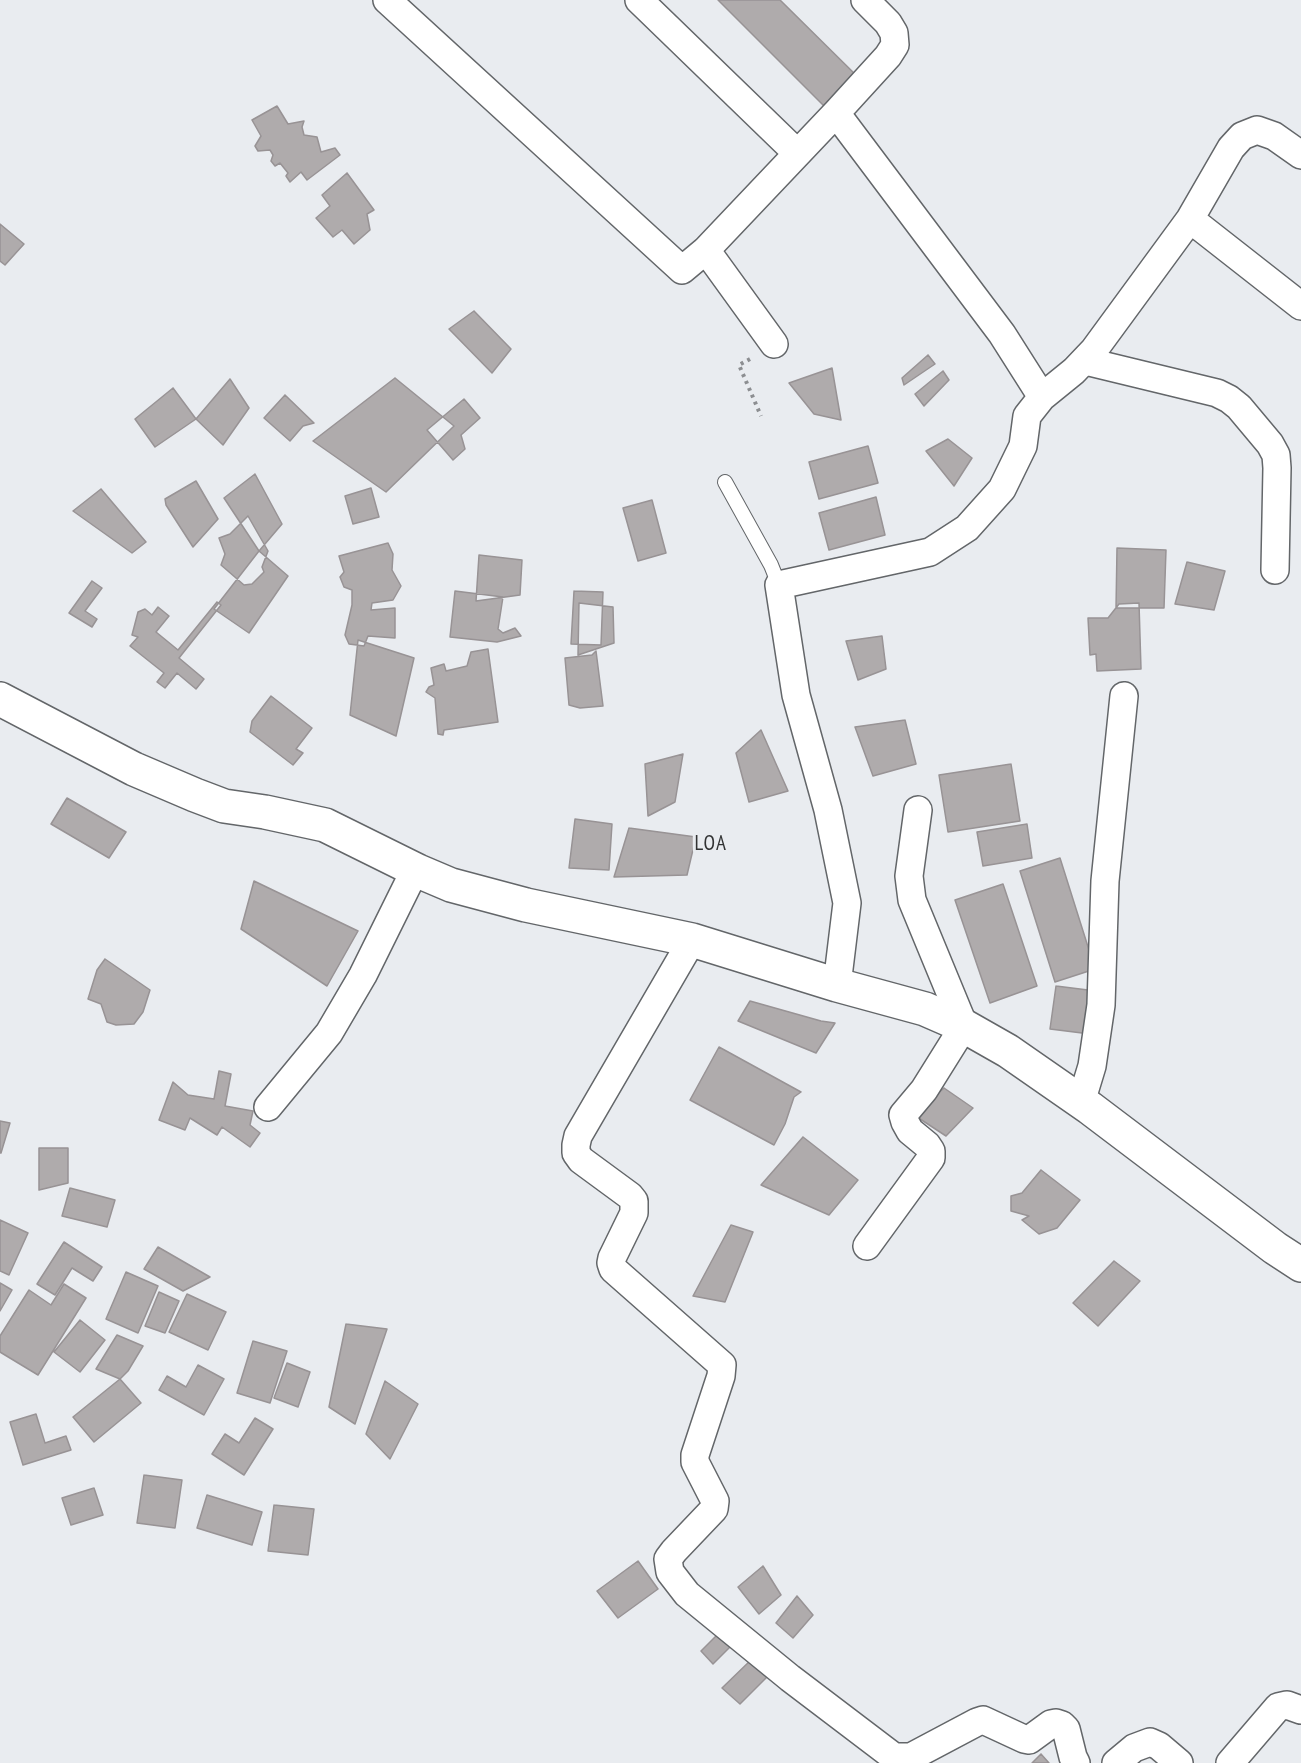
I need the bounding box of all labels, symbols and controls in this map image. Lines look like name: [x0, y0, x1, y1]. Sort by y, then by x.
district label: LOA: [694, 831, 728, 857]

